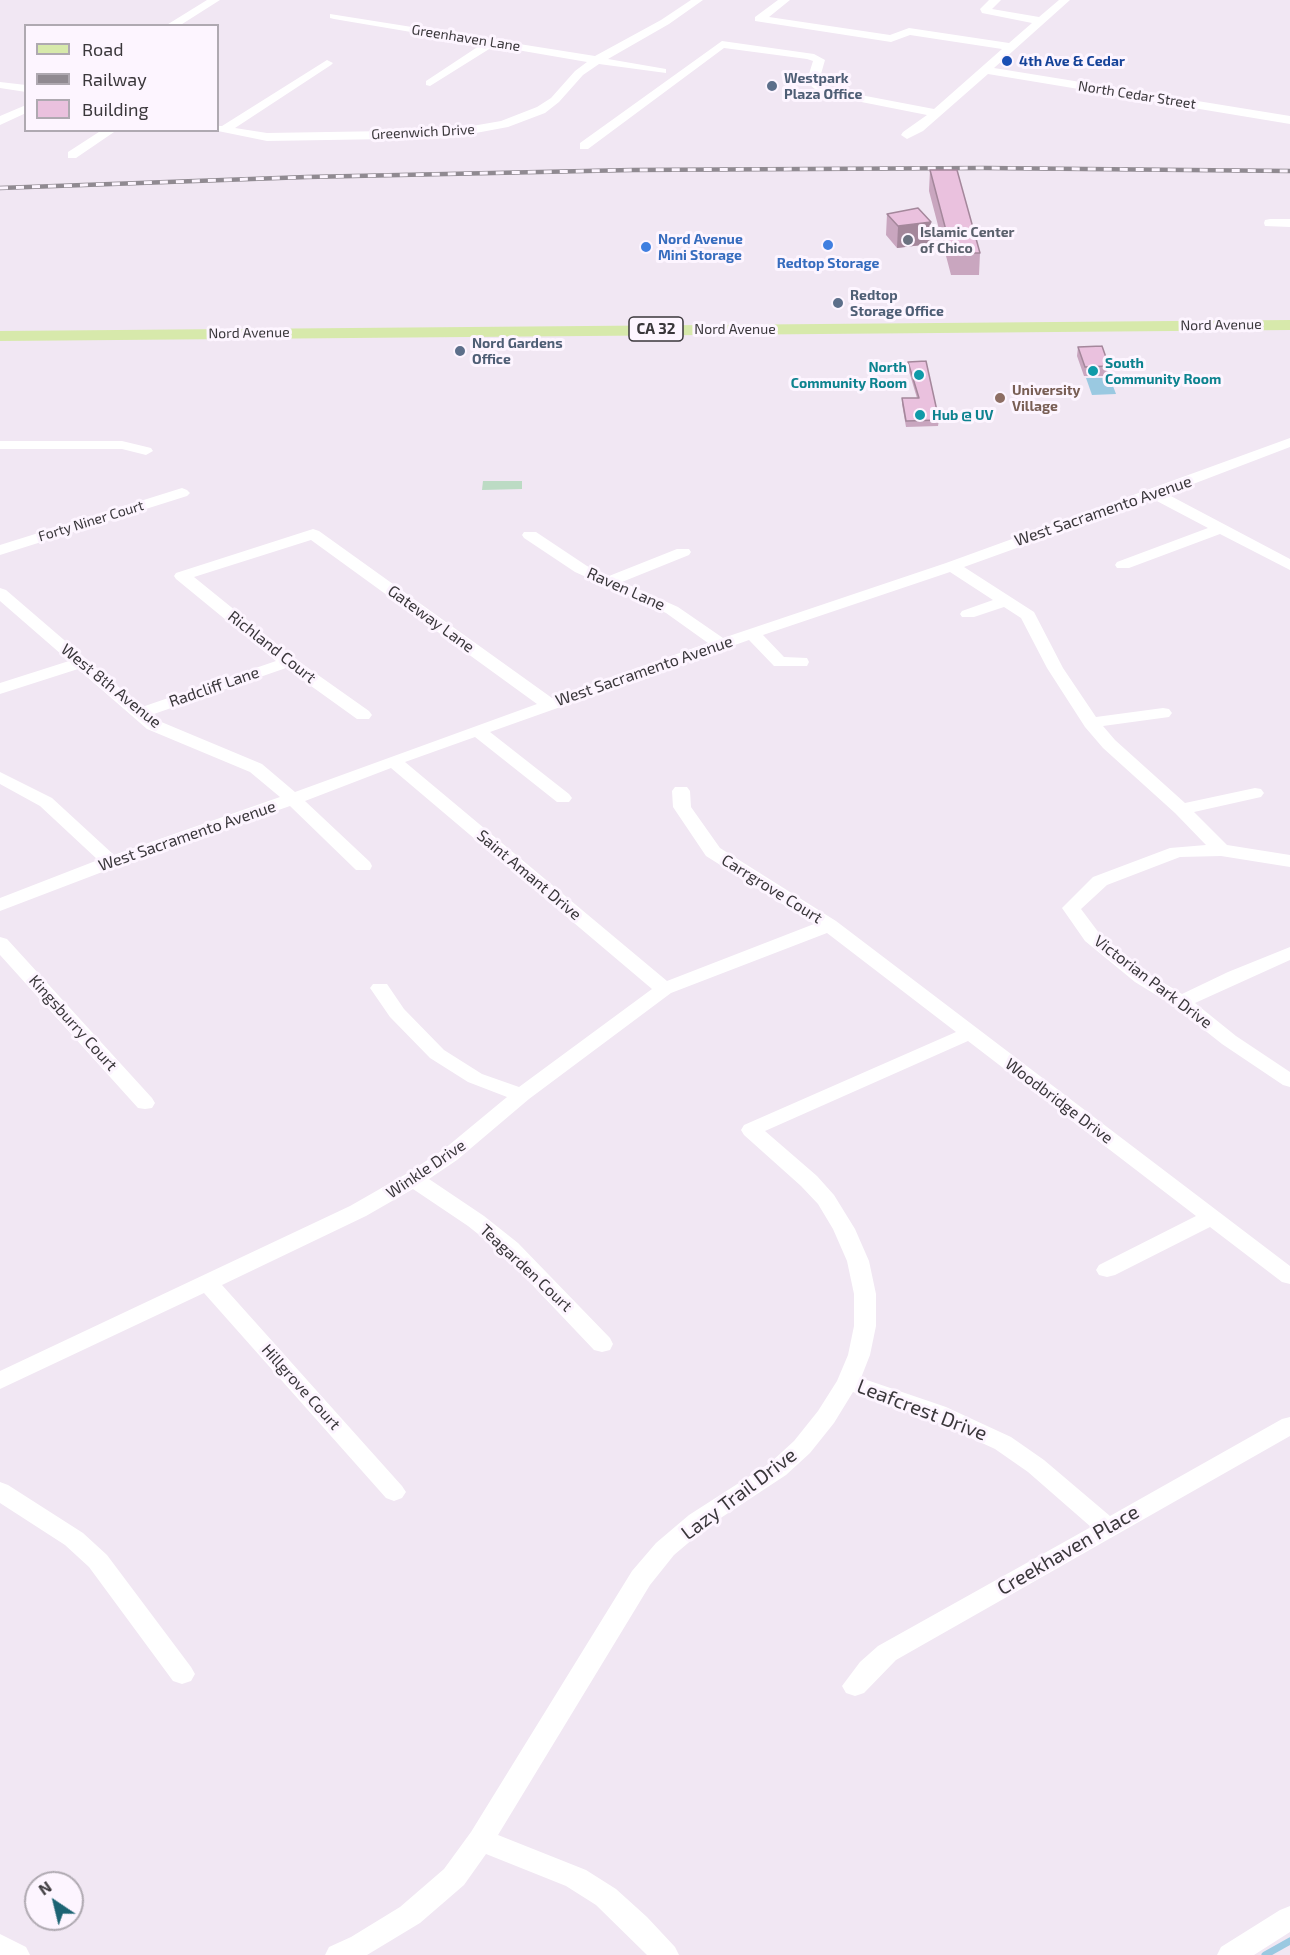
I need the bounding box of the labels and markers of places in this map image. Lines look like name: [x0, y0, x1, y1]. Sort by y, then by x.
place label: 4th Ave & Cedar: [1019, 53, 1125, 69]
marker: 4th Ave & Cedar: [1000, 54, 1014, 68]
place label: Westpark Plaza Office: [784, 70, 862, 102]
marker: Westpark Plaza Office: [765, 79, 779, 93]
place label: Islamic Center of Chico: [920, 224, 1015, 256]
place label: Nord Avenue Mini Storage: [658, 231, 743, 264]
marker: Islamic Center of Chico: [901, 233, 915, 247]
marker: Redtop Storage: [821, 238, 835, 252]
marker: Nord Avenue Mini Storage: [639, 240, 653, 254]
place label: Redtop Storage: [777, 255, 879, 271]
place label: Redtop Storage Office: [850, 287, 944, 320]
marker: Redtop Storage Office: [831, 296, 845, 310]
place label: Nord Gardens Office: [472, 335, 563, 368]
marker: Nord Gardens Office: [453, 344, 467, 358]
place label: South Community Room: [1105, 355, 1221, 388]
place label: North Community Room: [791, 359, 907, 392]
marker: South Community Room: [1086, 364, 1100, 378]
marker: North Community Room: [912, 368, 926, 382]
place label: University Village: [1012, 382, 1081, 414]
marker: University Village: [993, 391, 1007, 405]
place label: Hub @ UV: [932, 407, 994, 423]
marker: Hub @ UV: [913, 408, 927, 422]

